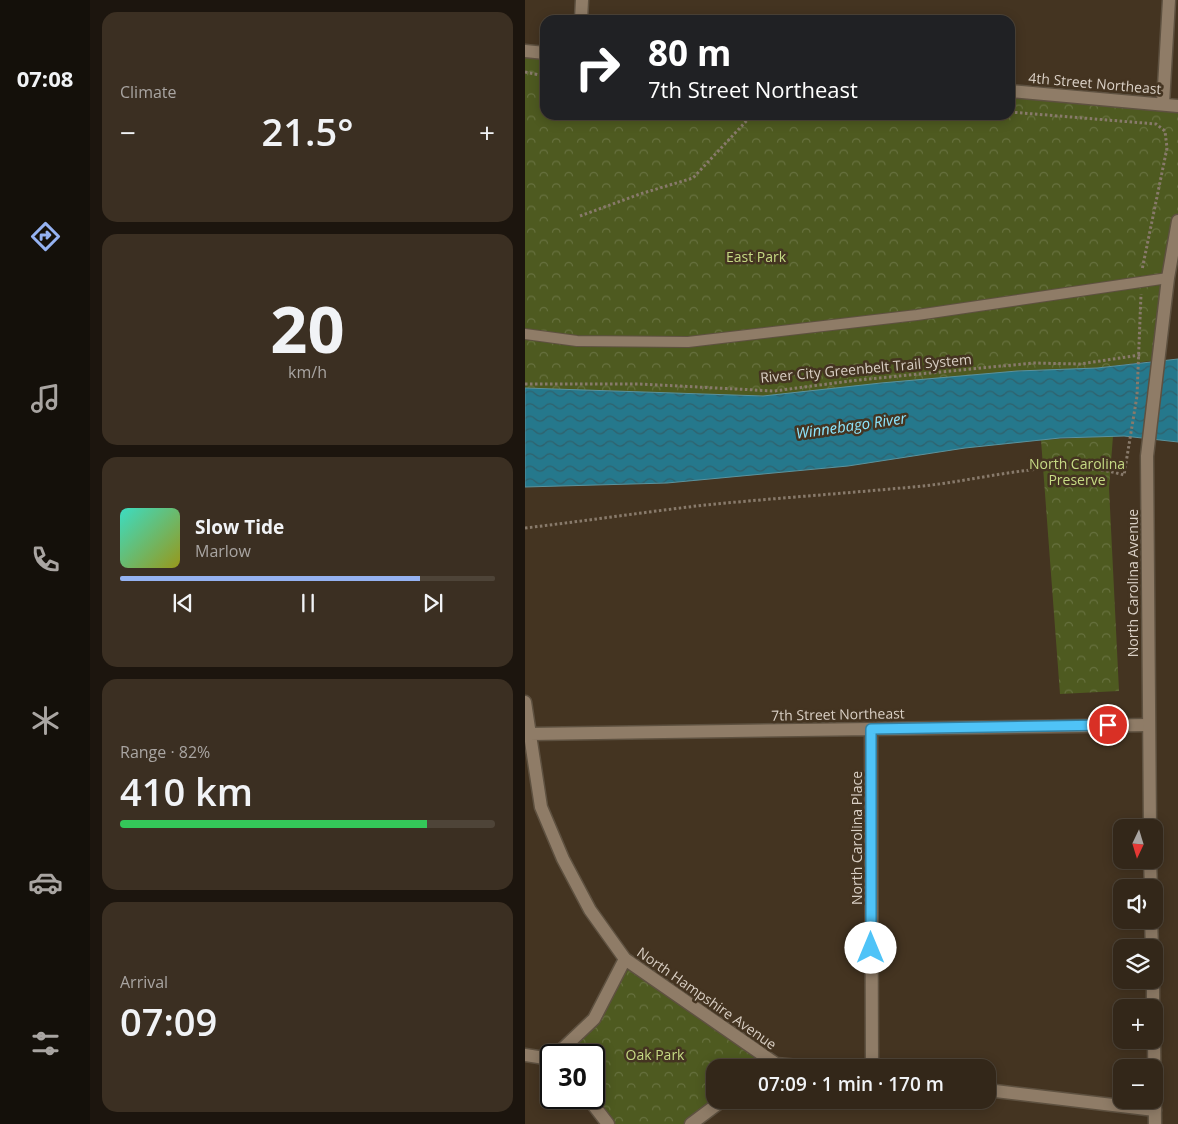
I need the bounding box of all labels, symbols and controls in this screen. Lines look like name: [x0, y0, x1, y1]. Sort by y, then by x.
text: 80 m: [648, 29, 731, 76]
icon: right: [565, 35, 630, 100]
text: 07:08: [17, 63, 73, 93]
street label: 4th Street Northeast: [1028, 68, 1162, 98]
text: 7th Street Northeast: [648, 74, 858, 104]
text: Climate: [120, 81, 177, 103]
text: 21.5°: [262, 105, 353, 157]
text: −: [120, 113, 136, 151]
text: +: [479, 113, 495, 151]
icon: directions: [28, 219, 63, 254]
park label: East Park: [726, 247, 787, 266]
text: 20: [270, 284, 345, 372]
street label: River City Greenbelt Trail System: [759, 349, 973, 387]
text: km/h: [288, 361, 327, 383]
icon: music: [28, 381, 63, 416]
water label: Winnebago River: [795, 407, 909, 443]
park label: North Carolina Preserve: [1029, 454, 1125, 489]
street label: North Carolina Avenue: [1123, 509, 1142, 657]
text: Slow Tide: [195, 514, 284, 540]
text: Marlow: [195, 540, 251, 562]
icon: phone: [28, 542, 63, 577]
icon: previous: [169, 589, 197, 617]
icon: pause: [294, 589, 322, 617]
icon: next: [419, 589, 447, 617]
icon: climate: [28, 703, 63, 738]
street label: 7th Street Northeast: [771, 703, 905, 725]
pin: [1087, 704, 1129, 746]
icon: arrive: [1094, 711, 1122, 739]
text: Range · 82%: [120, 741, 210, 763]
text: 410 km: [120, 765, 253, 817]
street label: North Carolina Place: [847, 771, 866, 905]
north arrow: [1113, 819, 1163, 869]
map controls: [1113, 819, 1163, 1109]
icon: car: [28, 865, 63, 900]
button: sound: [1113, 879, 1163, 929]
position arrow: [844, 921, 896, 973]
button: layers: [1113, 939, 1163, 989]
street label: North Hampshire Avenue: [633, 943, 781, 1054]
text: Arrival: [120, 971, 168, 993]
text: 07:09: [120, 995, 217, 1047]
button: +: [1113, 999, 1163, 1049]
icon: filters: [28, 1026, 63, 1061]
speed limit sign: 30: [540, 1044, 605, 1109]
park label: Oak Park: [626, 1045, 685, 1064]
button: −: [1113, 1059, 1163, 1109]
text: 07:09 · 1 min · 170 m: [758, 1071, 944, 1097]

